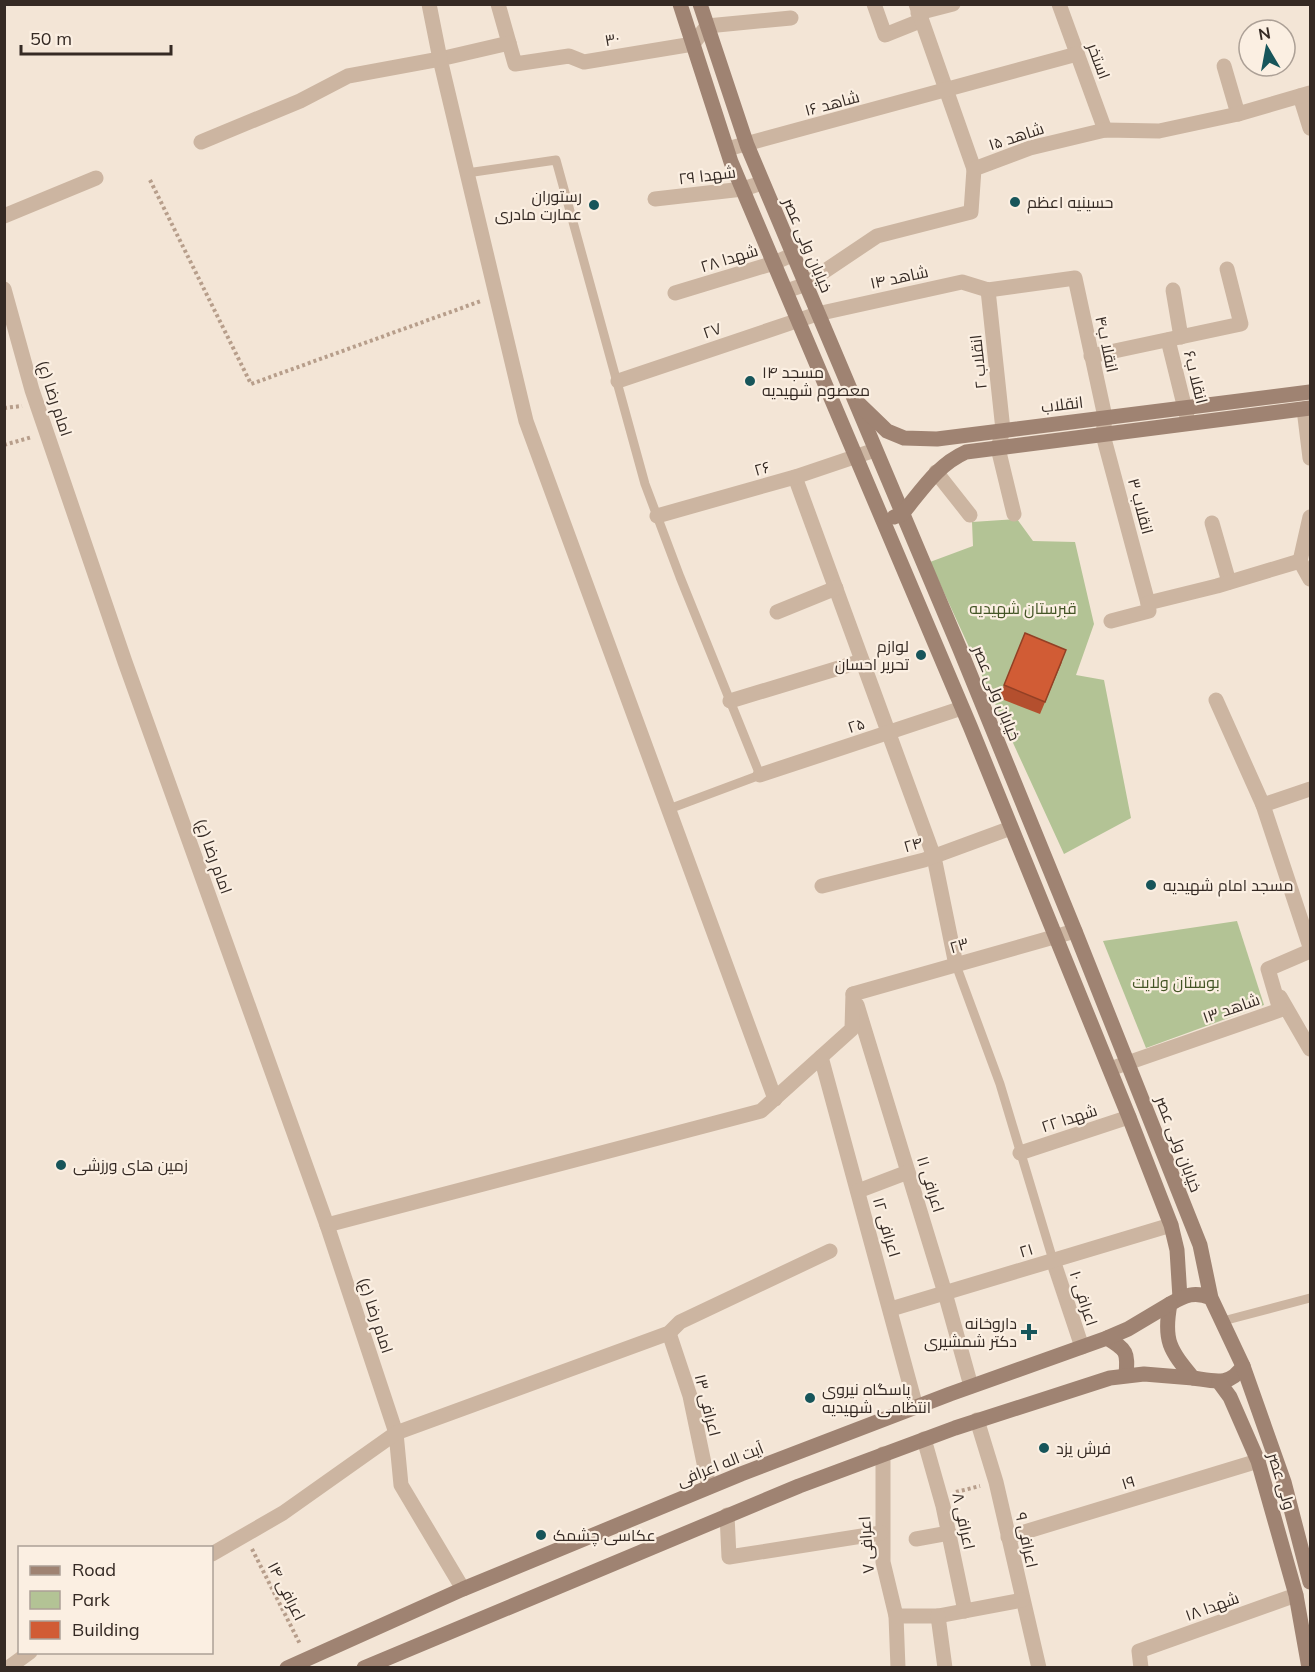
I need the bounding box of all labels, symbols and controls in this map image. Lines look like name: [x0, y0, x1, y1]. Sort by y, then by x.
scale bar: [21, 18, 171, 56]
north arrow: [1237, 18, 1297, 78]
text: N: [1257, 22, 1272, 44]
text: 50 m: [30, 27, 72, 50]
street label: ۳۰: [603, 28, 621, 50]
street label: استخر: [1083, 39, 1115, 82]
street label: شاهد ۱۶: [802, 86, 862, 120]
street label: شاهد ۱۵: [986, 118, 1046, 154]
street label: شهدا ۲۹: [677, 162, 737, 189]
place label: رستوران عمارت مادری: [495, 186, 582, 225]
place label: حسینیه اعظم: [1027, 192, 1113, 214]
street label: خیابان ولی عصر: [778, 194, 837, 296]
marker: حسینیه اعظم: [1008, 195, 1022, 209]
marker: رستوران عمارت مادری: [587, 198, 601, 212]
street label: شهدا ۲۸: [698, 240, 761, 277]
street label: شاهد ۱۴: [868, 261, 930, 293]
street label: انقلا ب۴: [1091, 314, 1123, 374]
street label: ۲۷: [700, 318, 724, 342]
street label: انقلاب ۲: [965, 334, 991, 390]
street label: انقلا ب۶: [1180, 348, 1212, 406]
street label: امام رضا (ع): [31, 357, 77, 439]
place label: مسجد ۱۴ معصوم شهیدیه: [762, 362, 870, 402]
marker: مسجد ۱۴ معصوم شهیدیه: [743, 374, 757, 388]
street label: انقلاب: [1040, 392, 1084, 416]
street label: ۲۶: [752, 456, 772, 480]
street label: انقلاب ۳: [1124, 476, 1158, 536]
park label: قبرستان شهیدیه: [969, 598, 1077, 619]
place label: لوازم تحریر احسان: [835, 636, 910, 675]
street label: خیابان ولی عصر: [968, 642, 1025, 744]
marker: لوازم تحریر احسان: [914, 648, 928, 662]
street label: ۲۵: [845, 713, 867, 737]
street label: امام رضا (ع): [189, 816, 237, 897]
street label: ۲۴: [901, 832, 925, 856]
place label: مسجد امام شهیدیه: [1163, 875, 1293, 897]
marker: مسجد امام شهیدیه: [1144, 878, 1158, 892]
street label: ۲۳: [947, 933, 971, 957]
park label: بوستان ولایت: [1132, 972, 1220, 993]
street label: شاهد ۱۳: [1200, 989, 1262, 1027]
street label: خیابان ولی عصر: [1150, 1092, 1206, 1195]
street label: شهدا ۲۲: [1038, 1100, 1100, 1137]
street label: اعرافی ۱۱: [912, 1154, 949, 1215]
place label: زمین های ورزشی: [73, 1155, 188, 1176]
marker: زمین های ورزشی: [54, 1158, 68, 1172]
street label: اعرافی ۱۲: [868, 1195, 905, 1259]
street label: ۲۱: [1017, 1238, 1035, 1262]
street label: اعرافی ۱۰: [1065, 1268, 1102, 1328]
street label: امام رضا (ع): [352, 1274, 398, 1356]
place label: داروخانه دکتر شمشیری: [924, 1313, 1017, 1352]
marker: داروخانه دکتر شمشیری: [1022, 1325, 1036, 1339]
street label: اعرافی ۱۳: [690, 1372, 725, 1438]
place label: پاسگاه نیروی انتظامی شهیدیه: [822, 1379, 931, 1418]
marker: پاسگاه نیروی انتظامی شهیدیه: [803, 1391, 817, 1405]
street label: آیت اله اعرافی: [674, 1437, 767, 1491]
place label: فرش یزد: [1056, 1438, 1111, 1459]
marker: فرش یزد: [1037, 1441, 1051, 1455]
street label: ولی عصر: [1263, 1449, 1300, 1512]
street label: ۱۹: [1119, 1470, 1137, 1494]
street label: اعرافی ۸: [947, 1491, 980, 1552]
street label: اعرافی ۹: [1010, 1511, 1043, 1570]
street label: اعرافی ۷: [854, 1515, 879, 1574]
place label: عکاسی چشمک: [553, 1525, 656, 1547]
marker: عکاسی چشمک: [534, 1528, 548, 1542]
legend: [18, 1546, 213, 1654]
text: Road: [72, 1558, 116, 1581]
street label: اعرافی ۱۴: [263, 1558, 310, 1624]
street label: شهدا ۱۸: [1182, 1587, 1242, 1626]
text: Park: [72, 1588, 111, 1611]
text: Building: [72, 1618, 140, 1641]

